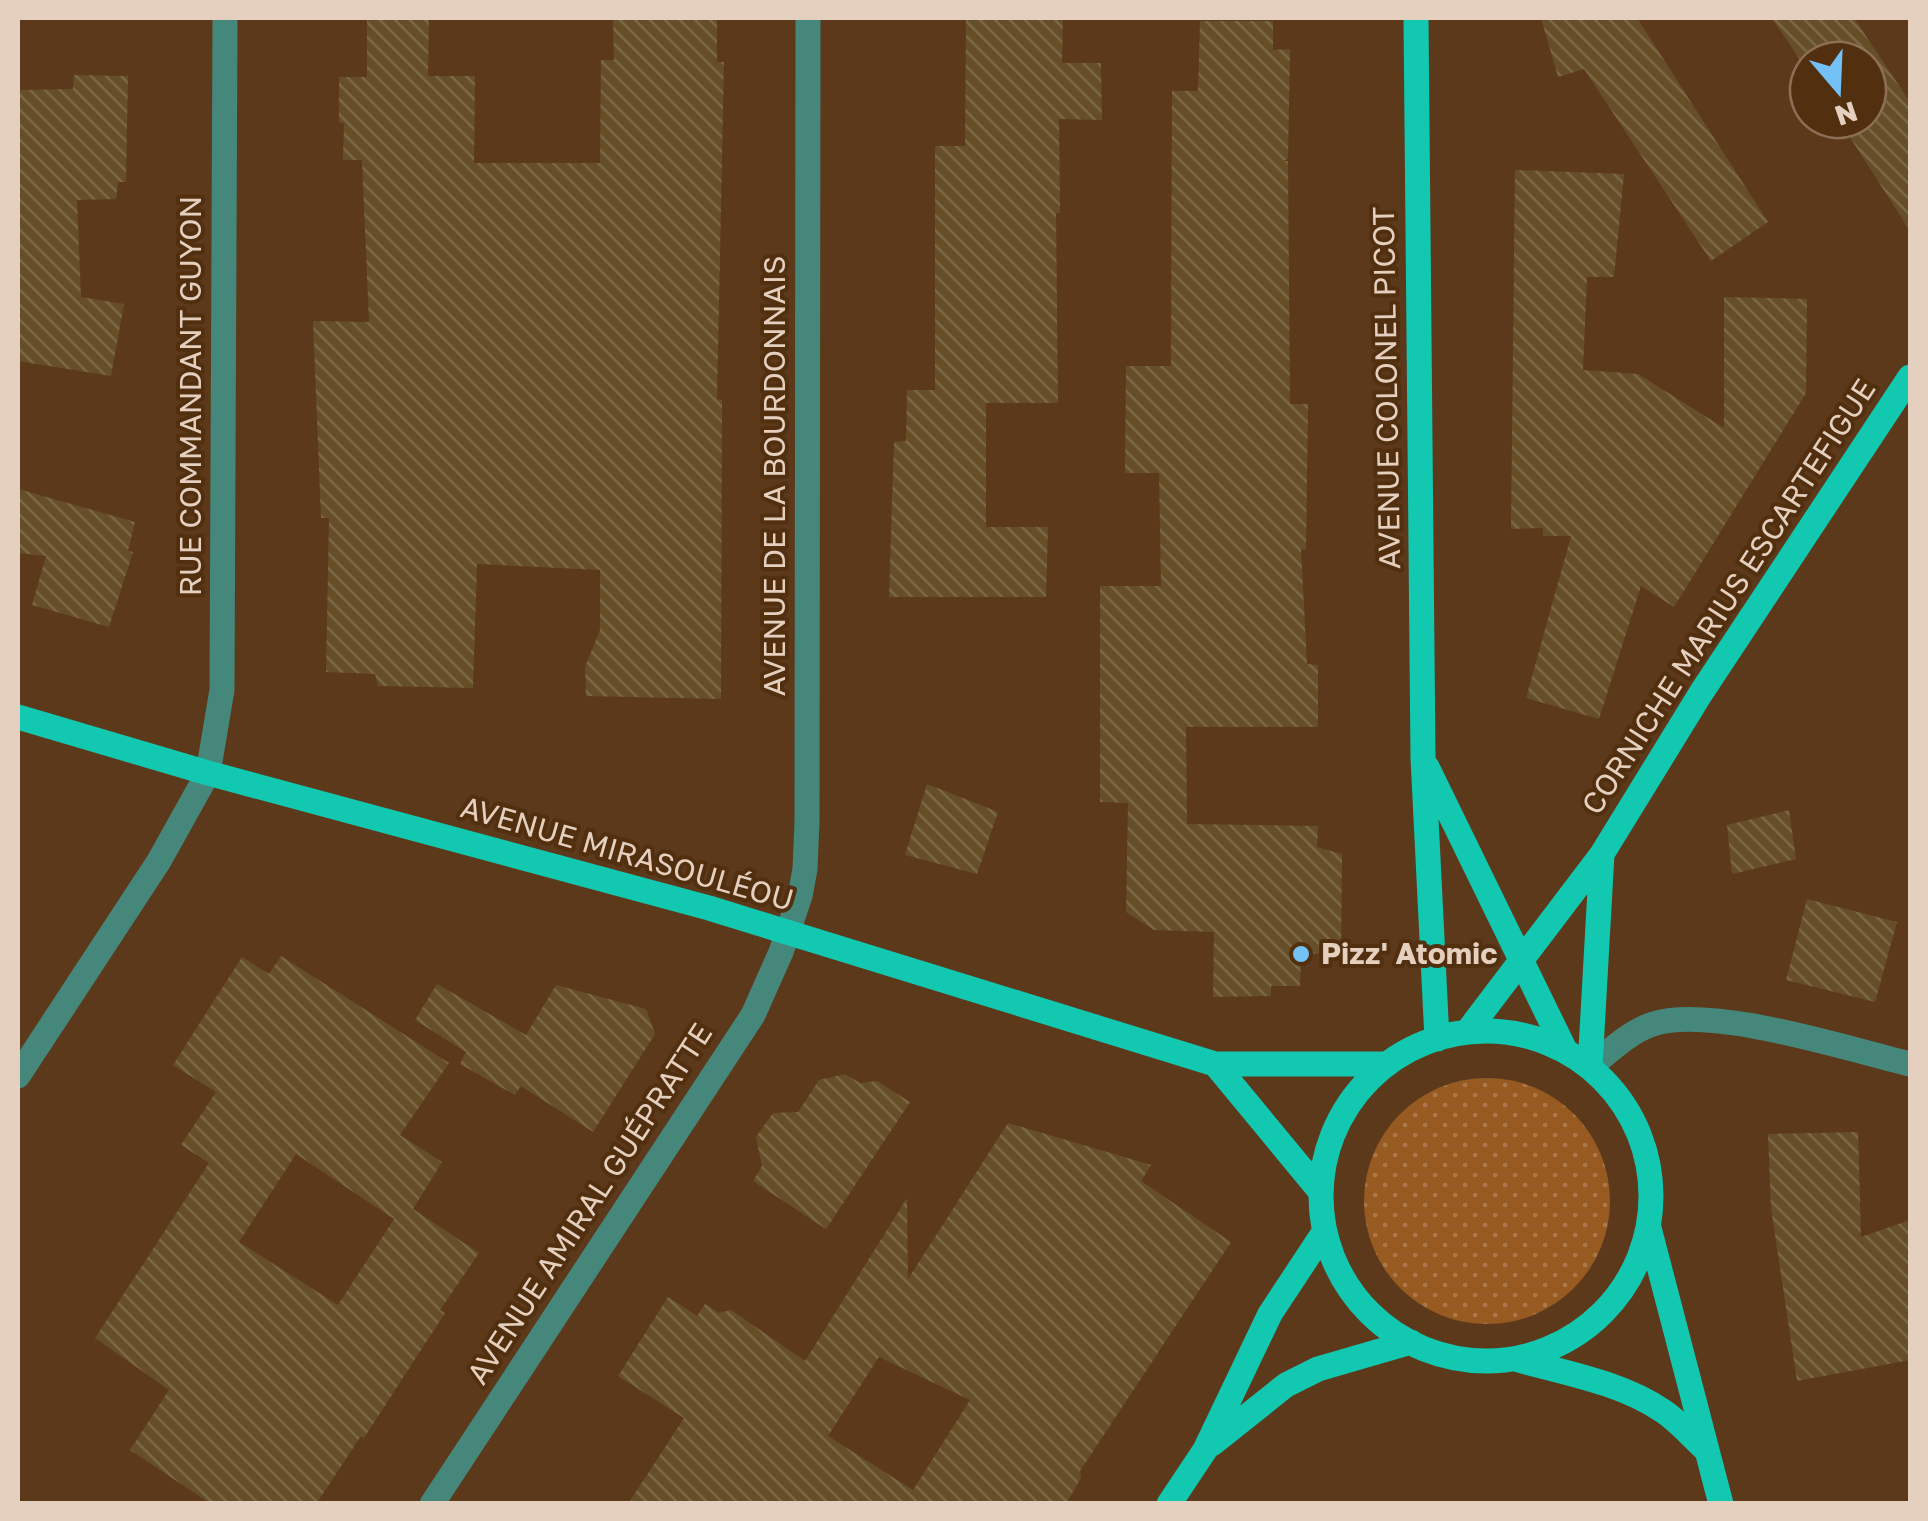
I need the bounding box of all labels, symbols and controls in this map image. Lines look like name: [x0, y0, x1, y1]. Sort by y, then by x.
north arrow: [1788, 40, 1888, 140]
text: N: [1831, 95, 1862, 133]
street label: RUE COMMANDANT GUYON: [172, 196, 208, 596]
street label: AVENUE COLONEL PICOT: [1365, 207, 1407, 569]
street label: AVENUE DE LA BOURDONNAIS: [756, 256, 792, 696]
street label: CORNICHE MARIUS ESCARTEFIGUE: [1574, 372, 1883, 821]
street label: AVENUE MIRASOULÉOU: [457, 788, 798, 918]
place label: Pizz' Atomic: [1321, 935, 1498, 971]
marker: Pizz' Atomic: [1290, 943, 1312, 965]
street label: AVENUE AMIRAL GUÉPRATTE: [459, 1016, 719, 1390]

